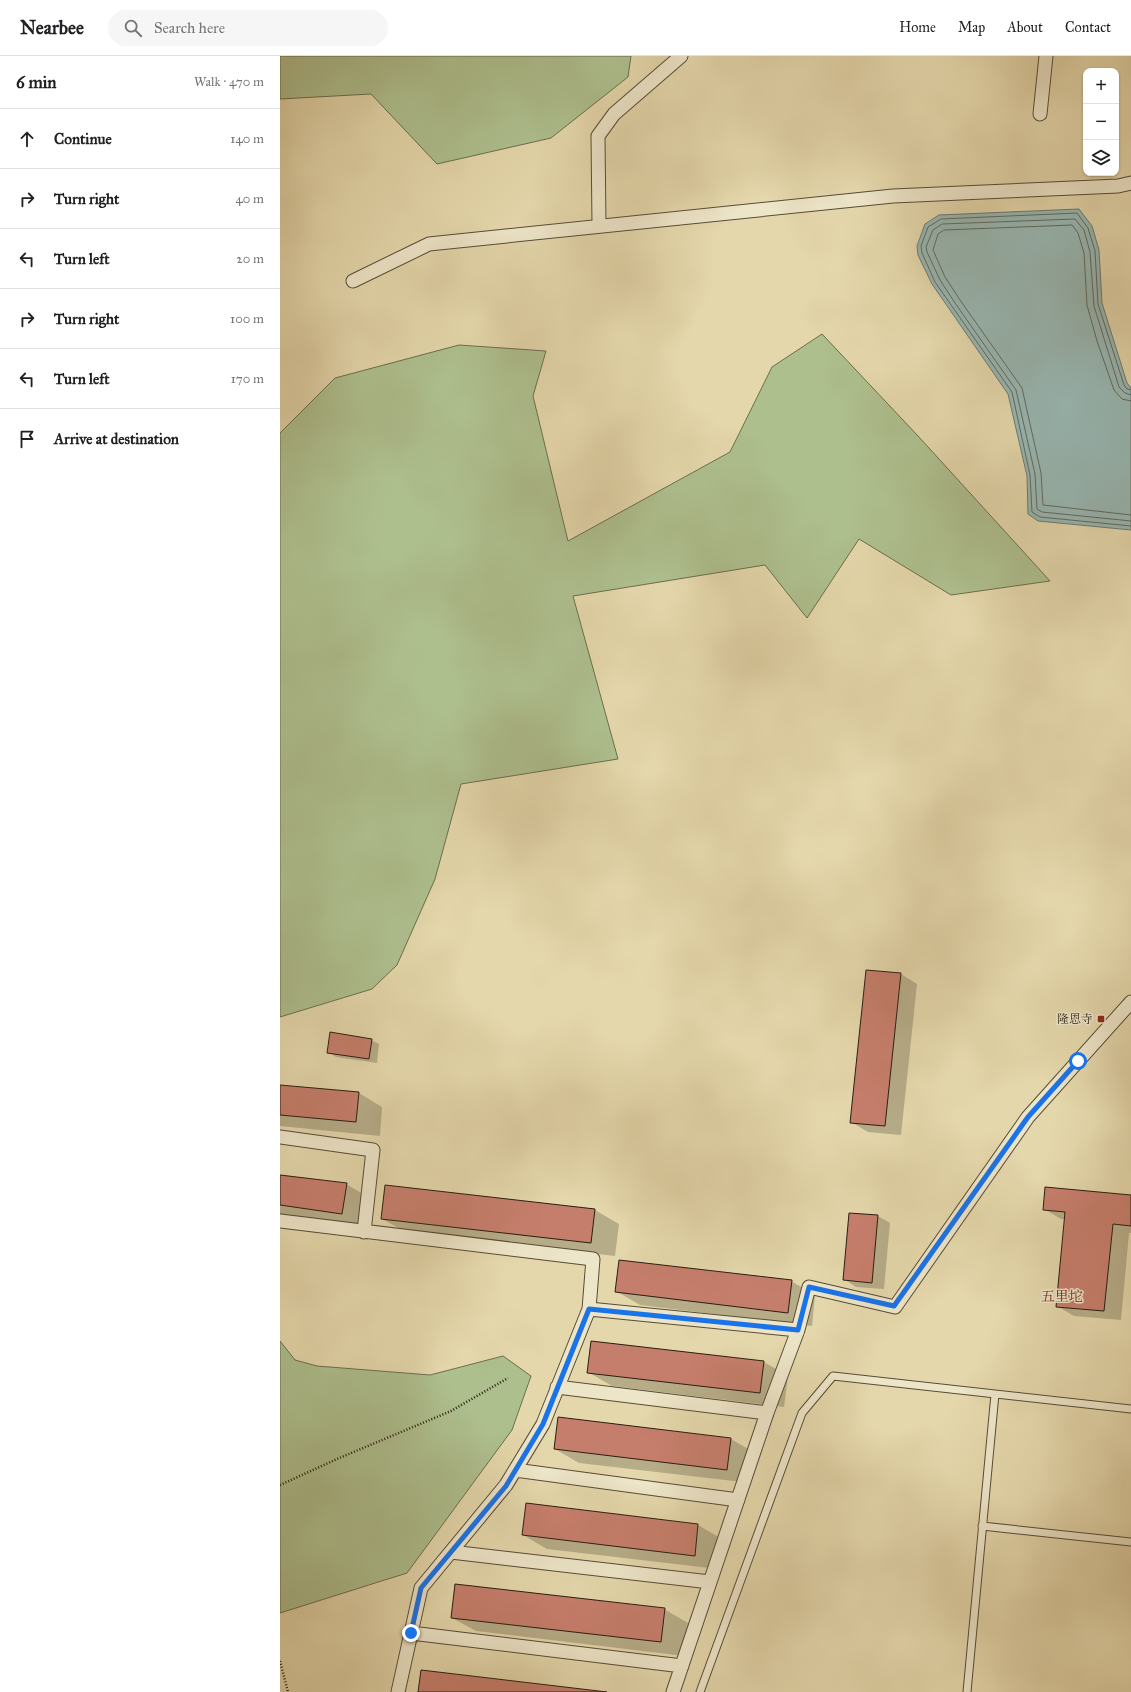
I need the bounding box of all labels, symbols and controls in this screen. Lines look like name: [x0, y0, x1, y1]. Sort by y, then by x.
search box: [108, 10, 388, 46]
text: Nearbee: [20, 16, 84, 39]
icon: search: [122, 17, 144, 39]
text: Search here: [154, 19, 225, 37]
text: Home: [899, 19, 936, 36]
text: Map: [958, 19, 985, 36]
text: About: [1007, 19, 1043, 36]
text: Contact: [1065, 19, 1111, 36]
map controls: [1083, 68, 1119, 176]
button: +: [1083, 68, 1119, 104]
text: 6 min: [16, 72, 57, 93]
text: Walk · 470 m: [194, 74, 264, 90]
button: −: [1083, 104, 1119, 140]
icon: ahead: [16, 128, 38, 150]
text: Continue: [54, 130, 112, 148]
text: 140 m: [230, 131, 264, 147]
button: layers: [1083, 140, 1119, 176]
icon: right: [16, 188, 38, 210]
text: Turn right: [54, 190, 119, 208]
text: 40 m: [235, 191, 264, 207]
icon: left: [16, 248, 38, 270]
text: Turn left: [54, 250, 110, 268]
text: 20 m: [236, 251, 264, 267]
icon: right: [16, 308, 38, 330]
text: Turn right: [54, 310, 119, 328]
text: 100 m: [230, 311, 264, 327]
icon: left: [16, 368, 38, 390]
text: Turn left: [54, 370, 110, 388]
text: 170 m: [231, 371, 264, 387]
icon: arrive: [16, 428, 38, 450]
text: Arrive at destination: [54, 430, 179, 448]
place label: 隆恩寺: [1057, 1012, 1093, 1026]
marker: 隆恩寺: [1096, 1014, 1106, 1024]
route start: [1069, 1052, 1087, 1070]
district label: 五里坨: [1041, 1288, 1083, 1305]
route end: [402, 1624, 420, 1642]

